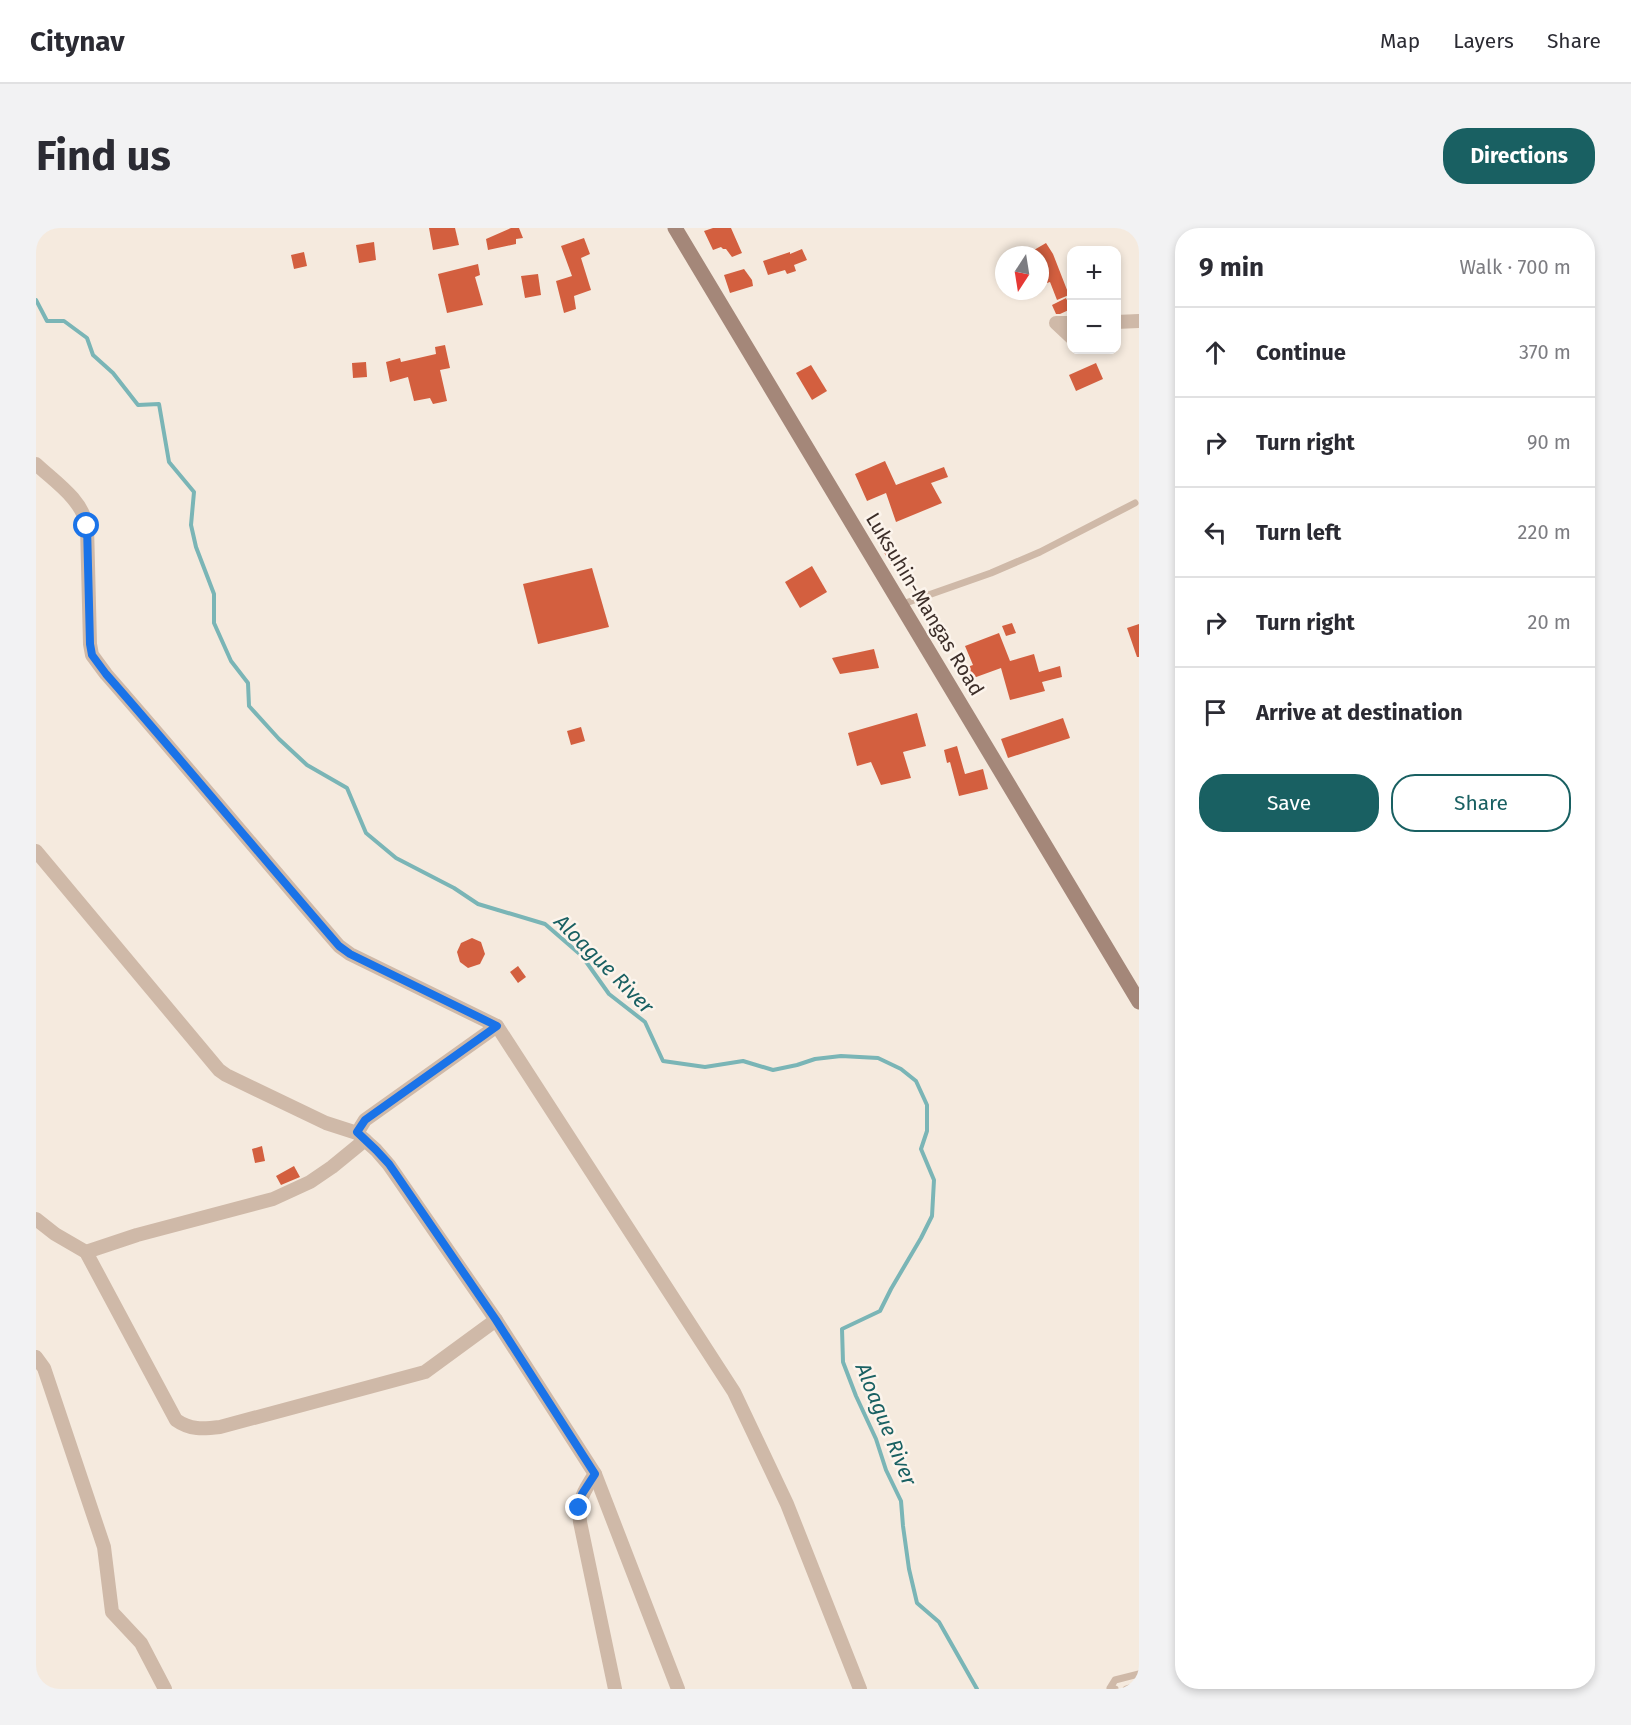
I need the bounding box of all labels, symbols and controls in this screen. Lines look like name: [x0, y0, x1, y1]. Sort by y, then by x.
text: Citynav: [30, 25, 125, 58]
text: Map: [1380, 28, 1420, 54]
text: Layers: [1453, 28, 1514, 54]
text: Share: [1547, 28, 1601, 54]
button: Directions: [1443, 128, 1595, 184]
text: Find us: [36, 131, 171, 181]
north arrow: [995, 246, 1049, 300]
map controls: [1067, 246, 1121, 354]
button: +: [1067, 246, 1121, 300]
text: 9 min: [1199, 252, 1264, 283]
text: Walk · 700 m: [1460, 255, 1571, 279]
button: −: [1067, 300, 1121, 354]
icon: ahead: [1199, 336, 1232, 369]
text: Continue: [1256, 339, 1346, 366]
text: 370 m: [1519, 340, 1571, 364]
icon: right: [1199, 426, 1232, 459]
text: Turn right: [1256, 429, 1355, 456]
text: 90 m: [1527, 430, 1571, 454]
street label: Luksuhin-Mangas Road: [861, 508, 989, 700]
route start: [73, 512, 99, 538]
icon: left: [1199, 516, 1232, 549]
text: Turn left: [1256, 519, 1341, 546]
text: 220 m: [1518, 520, 1571, 544]
icon: right: [1199, 606, 1232, 639]
text: Turn right: [1256, 609, 1355, 636]
text: 20 m: [1528, 610, 1571, 634]
icon: arrive: [1199, 696, 1232, 729]
text: Arrive at destination: [1256, 699, 1463, 726]
button: Save: [1199, 774, 1379, 832]
button: Share: [1391, 774, 1571, 832]
water label: Aloague River: [548, 908, 660, 1020]
water label: Aloague River: [849, 1358, 923, 1490]
route end: [565, 1494, 591, 1520]

